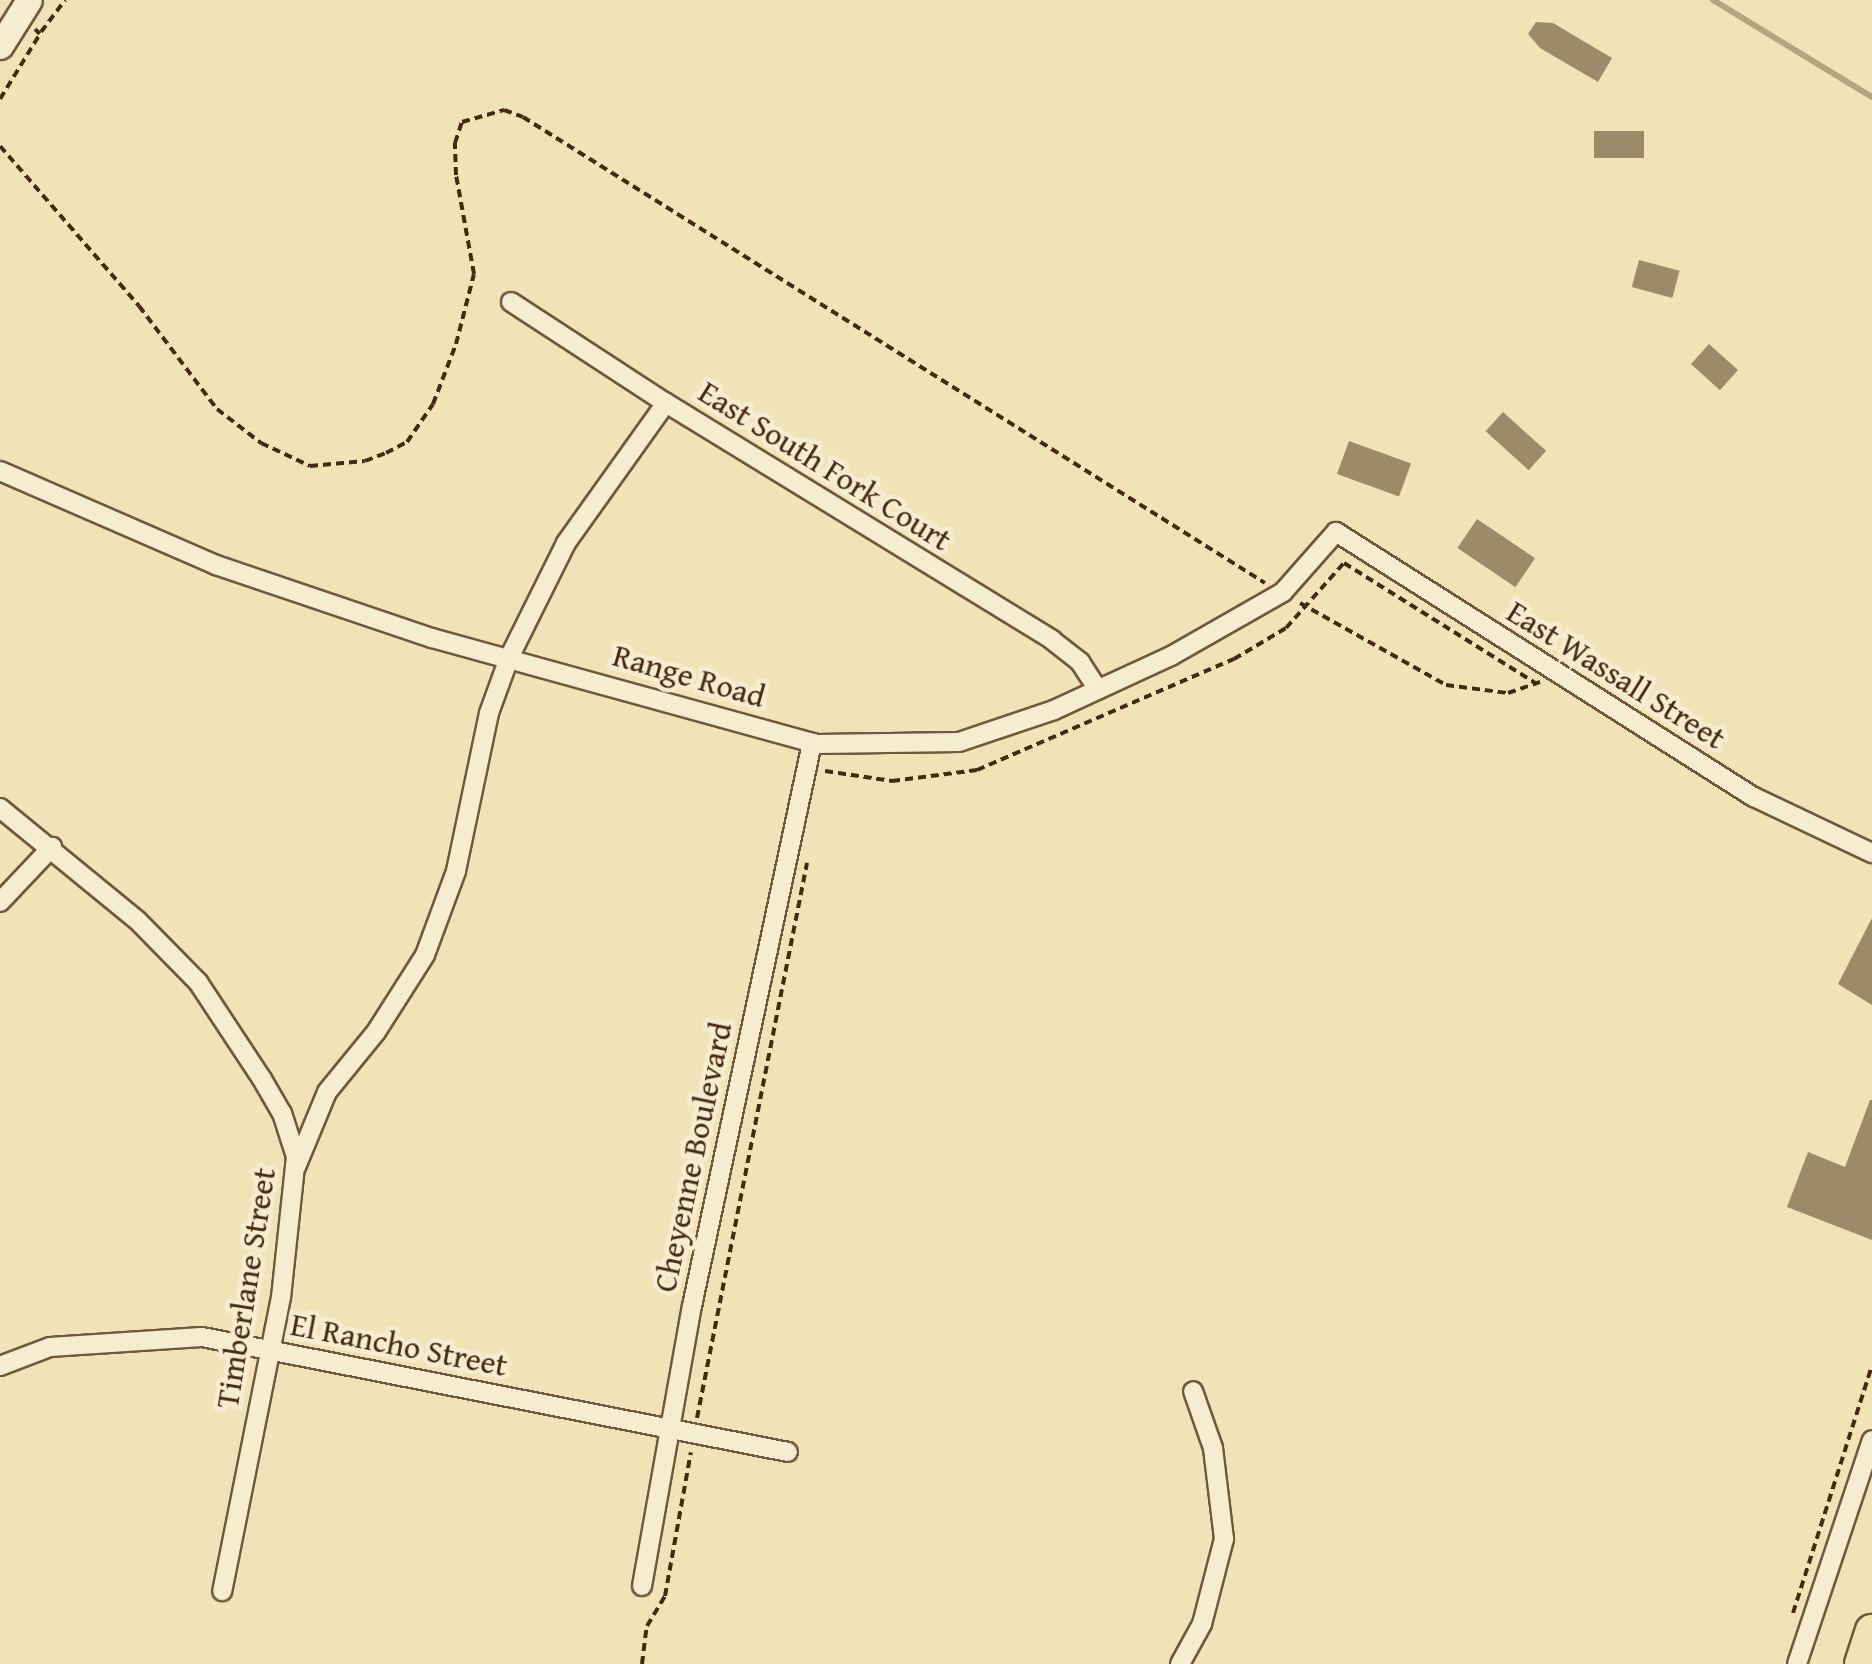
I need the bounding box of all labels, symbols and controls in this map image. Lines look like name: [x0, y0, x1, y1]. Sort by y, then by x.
street label: East South Fork Court: [692, 373, 958, 559]
street label: East Wassall Street: [1500, 592, 1732, 758]
street label: Range Road: [609, 636, 769, 716]
street label: Cheyenne Boulevard: [646, 1019, 740, 1295]
street label: Timberlane Street: [208, 1165, 284, 1411]
street label: El Rancho Street: [287, 1305, 511, 1385]

